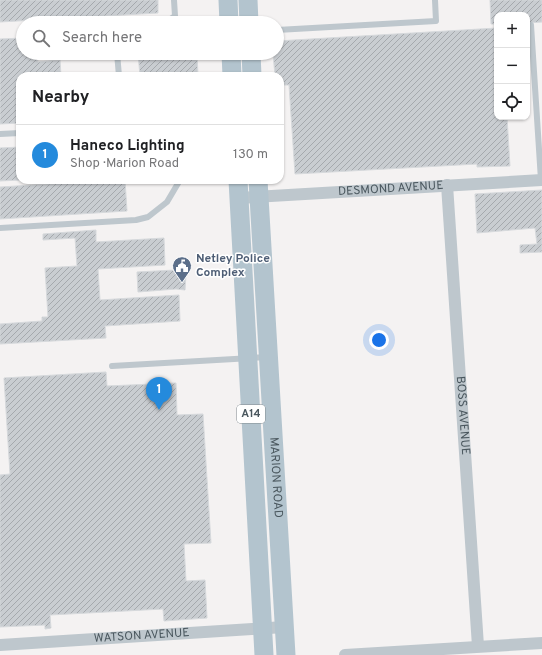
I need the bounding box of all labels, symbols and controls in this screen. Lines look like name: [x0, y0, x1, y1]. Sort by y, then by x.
map controls: [494, 12, 530, 120]
button: +: [494, 12, 530, 48]
search box: [16, 16, 284, 60]
icon: search: [30, 27, 52, 49]
text: Search here: [62, 29, 142, 48]
button: −: [494, 48, 530, 84]
button: locate: [494, 84, 530, 120]
text: Nearby: [32, 87, 89, 109]
text: Haneco Lighting: [70, 137, 185, 156]
text: 1: [42, 147, 48, 163]
text: 130 m: [233, 147, 268, 163]
text: Shop · Marion Road: [70, 156, 179, 172]
street label: DESMOND AVENUE: [338, 178, 444, 200]
place label: Netley Police Complex: [196, 251, 270, 281]
public building icon: Netley Police Complex: [171, 255, 193, 283]
your location: [369, 330, 389, 350]
street label: BOSS AVENUE: [452, 375, 473, 455]
pin: 1: [146, 377, 172, 410]
road number: A14: [237, 405, 265, 423]
street label: MARION ROAD: [265, 437, 286, 518]
street label: WATSON AVENUE: [93, 625, 190, 647]

